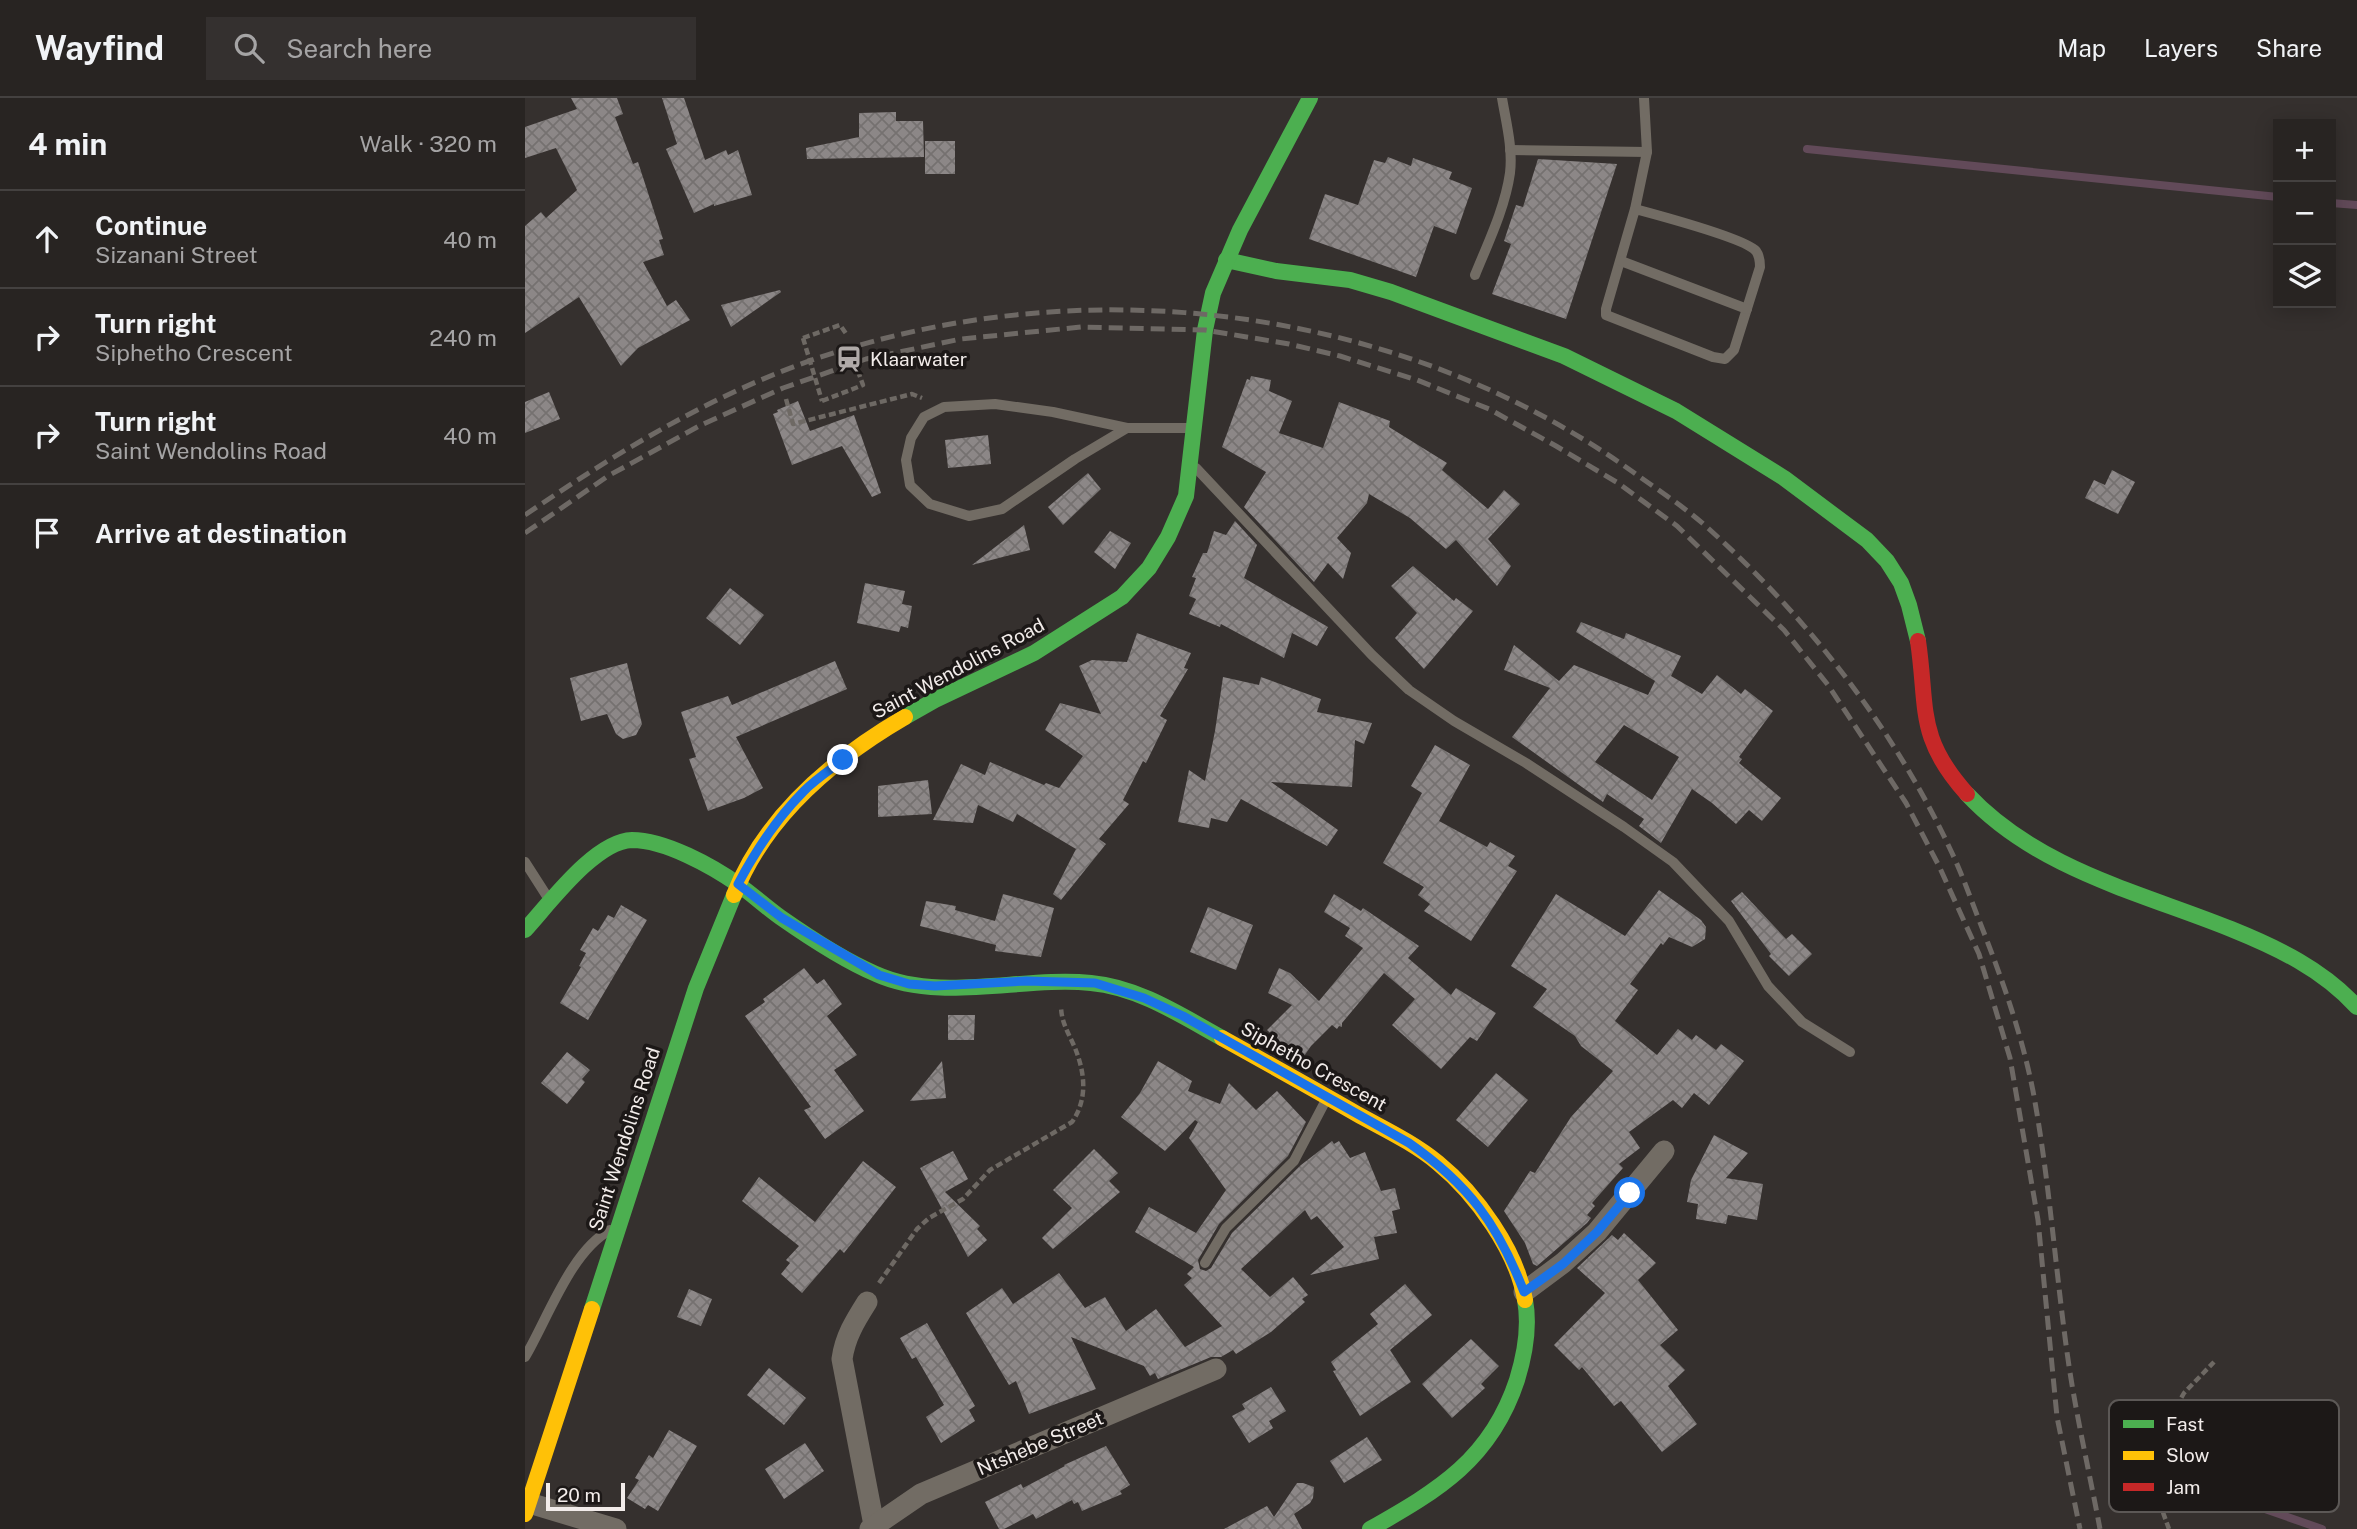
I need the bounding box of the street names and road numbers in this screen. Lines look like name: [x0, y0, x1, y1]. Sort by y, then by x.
street label: Saint Wendolins Road: [868, 613, 1048, 723]
street label: Siphetho Crescent: [1237, 1017, 1391, 1115]
street label: Saint Wendolins Road: [584, 1044, 664, 1234]
street label: Ntshebe Street: [974, 1406, 1106, 1480]

